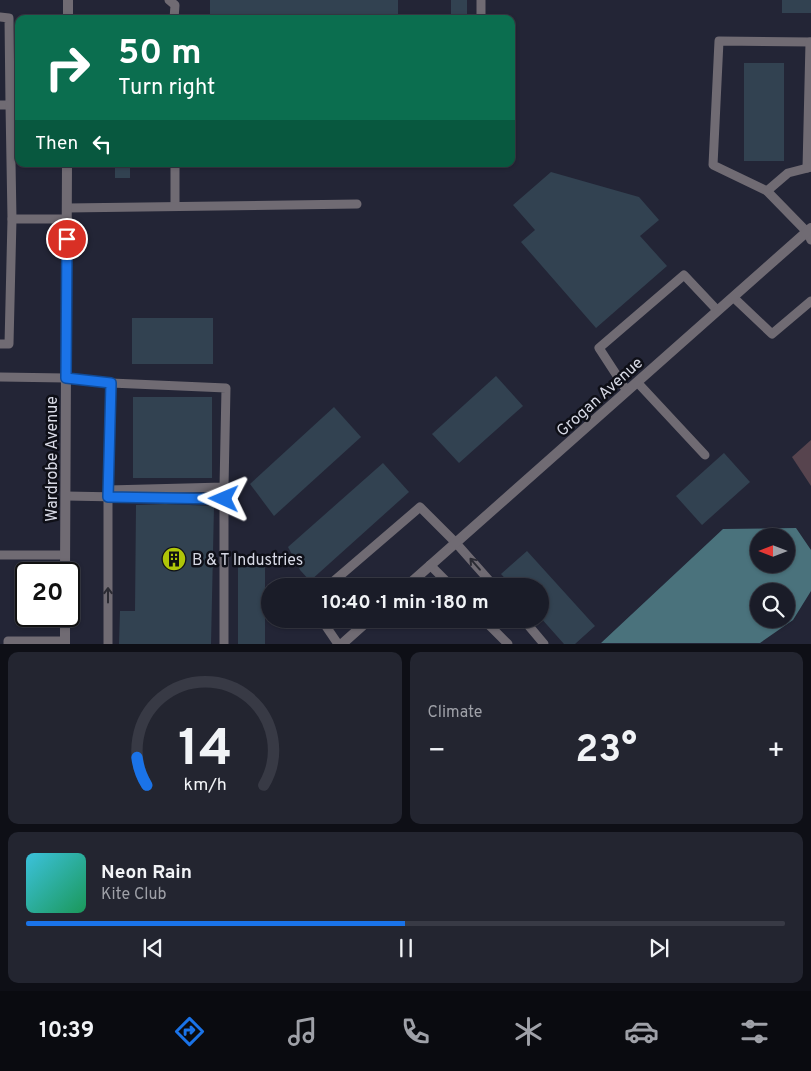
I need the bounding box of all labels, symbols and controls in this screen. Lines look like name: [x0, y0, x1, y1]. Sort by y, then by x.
text: 50 m: [118, 32, 202, 76]
icon: right: [35, 35, 100, 100]
text: Turn right: [118, 75, 215, 102]
icon: left: [88, 130, 116, 158]
text: Then: [35, 132, 78, 156]
pin: [46, 218, 88, 260]
icon: arrive: [53, 225, 81, 253]
street label: Grogan Avenue: [553, 353, 648, 442]
street label: Wardrobe Avenue: [43, 396, 63, 522]
position arrow: [197, 472, 249, 524]
north arrow: [750, 528, 795, 572]
map controls: [750, 528, 795, 628]
building icon: B & T Industries: [161, 546, 187, 572]
place label: B & T Industries: [192, 551, 303, 571]
one-way arrow: [469, 558, 481, 571]
speed limit sign: 20: [15, 562, 80, 627]
button: search: [750, 583, 795, 628]
one-way arrow: [103, 587, 113, 604]
text: 10:40 · 1 min · 180 m: [321, 591, 489, 615]
text: Climate: [428, 703, 482, 723]
text: 14: [178, 718, 232, 784]
text: 23°: [575, 727, 637, 776]
text: −: [428, 734, 446, 770]
text: +: [767, 734, 785, 770]
text: km/h: [183, 774, 226, 797]
text: Neon Rain: [101, 861, 192, 885]
text: Kite Club: [101, 885, 166, 905]
icon: previous: [139, 934, 167, 962]
icon: pause: [392, 934, 420, 962]
icon: next: [645, 934, 673, 962]
icon: directions: [172, 1014, 207, 1049]
icon: music: [285, 1014, 320, 1049]
icon: phone: [398, 1014, 433, 1049]
icon: climate: [511, 1014, 546, 1049]
icon: car: [624, 1014, 659, 1049]
icon: filters: [737, 1014, 772, 1049]
text: 10:39: [39, 1018, 94, 1045]

